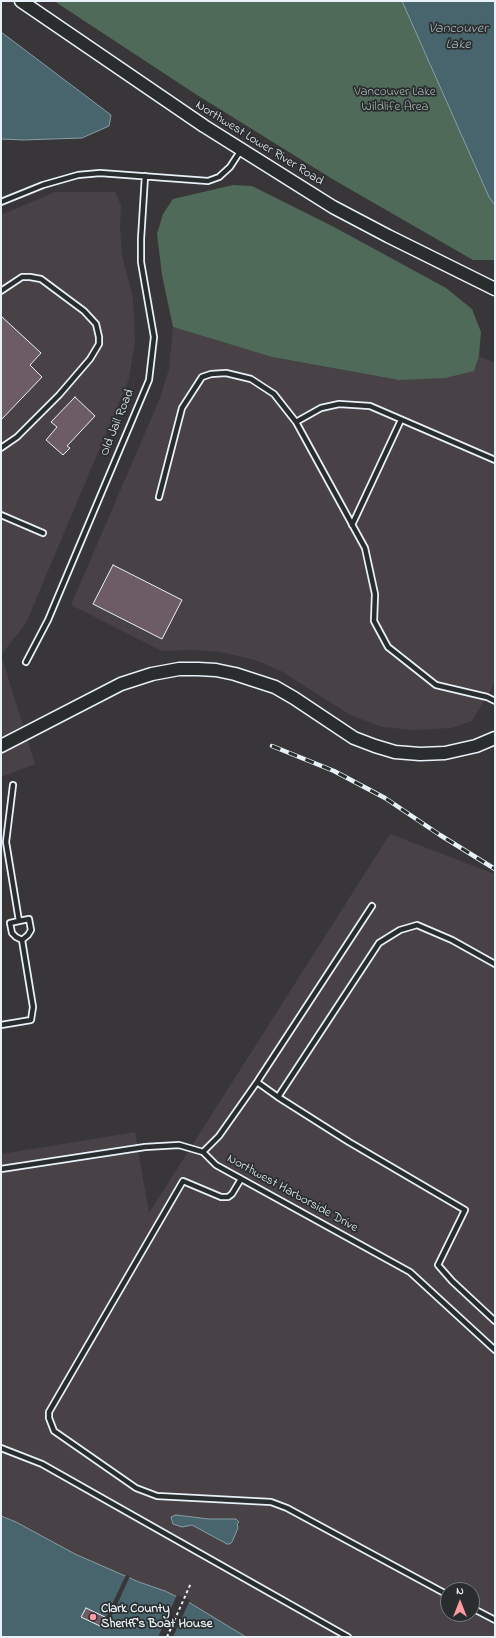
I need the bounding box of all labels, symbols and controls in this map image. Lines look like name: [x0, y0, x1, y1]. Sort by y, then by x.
water label: Vancouver Lake: [429, 22, 487, 54]
park label: Vancouver Lake Wildlife Area: [354, 85, 436, 116]
street label: Northwest Lower River Road: [192, 98, 326, 190]
street label: Old Jail Road: [98, 387, 138, 459]
street label: Northwest Harborside Drive: [224, 1151, 360, 1237]
north arrow: [440, 1582, 480, 1622]
text: N: [456, 1583, 464, 1599]
place label: Clark County Sheriff's Boat House: [101, 1602, 213, 1633]
marker: Clark County Sheriff's Boat House: [88, 1612, 98, 1622]

